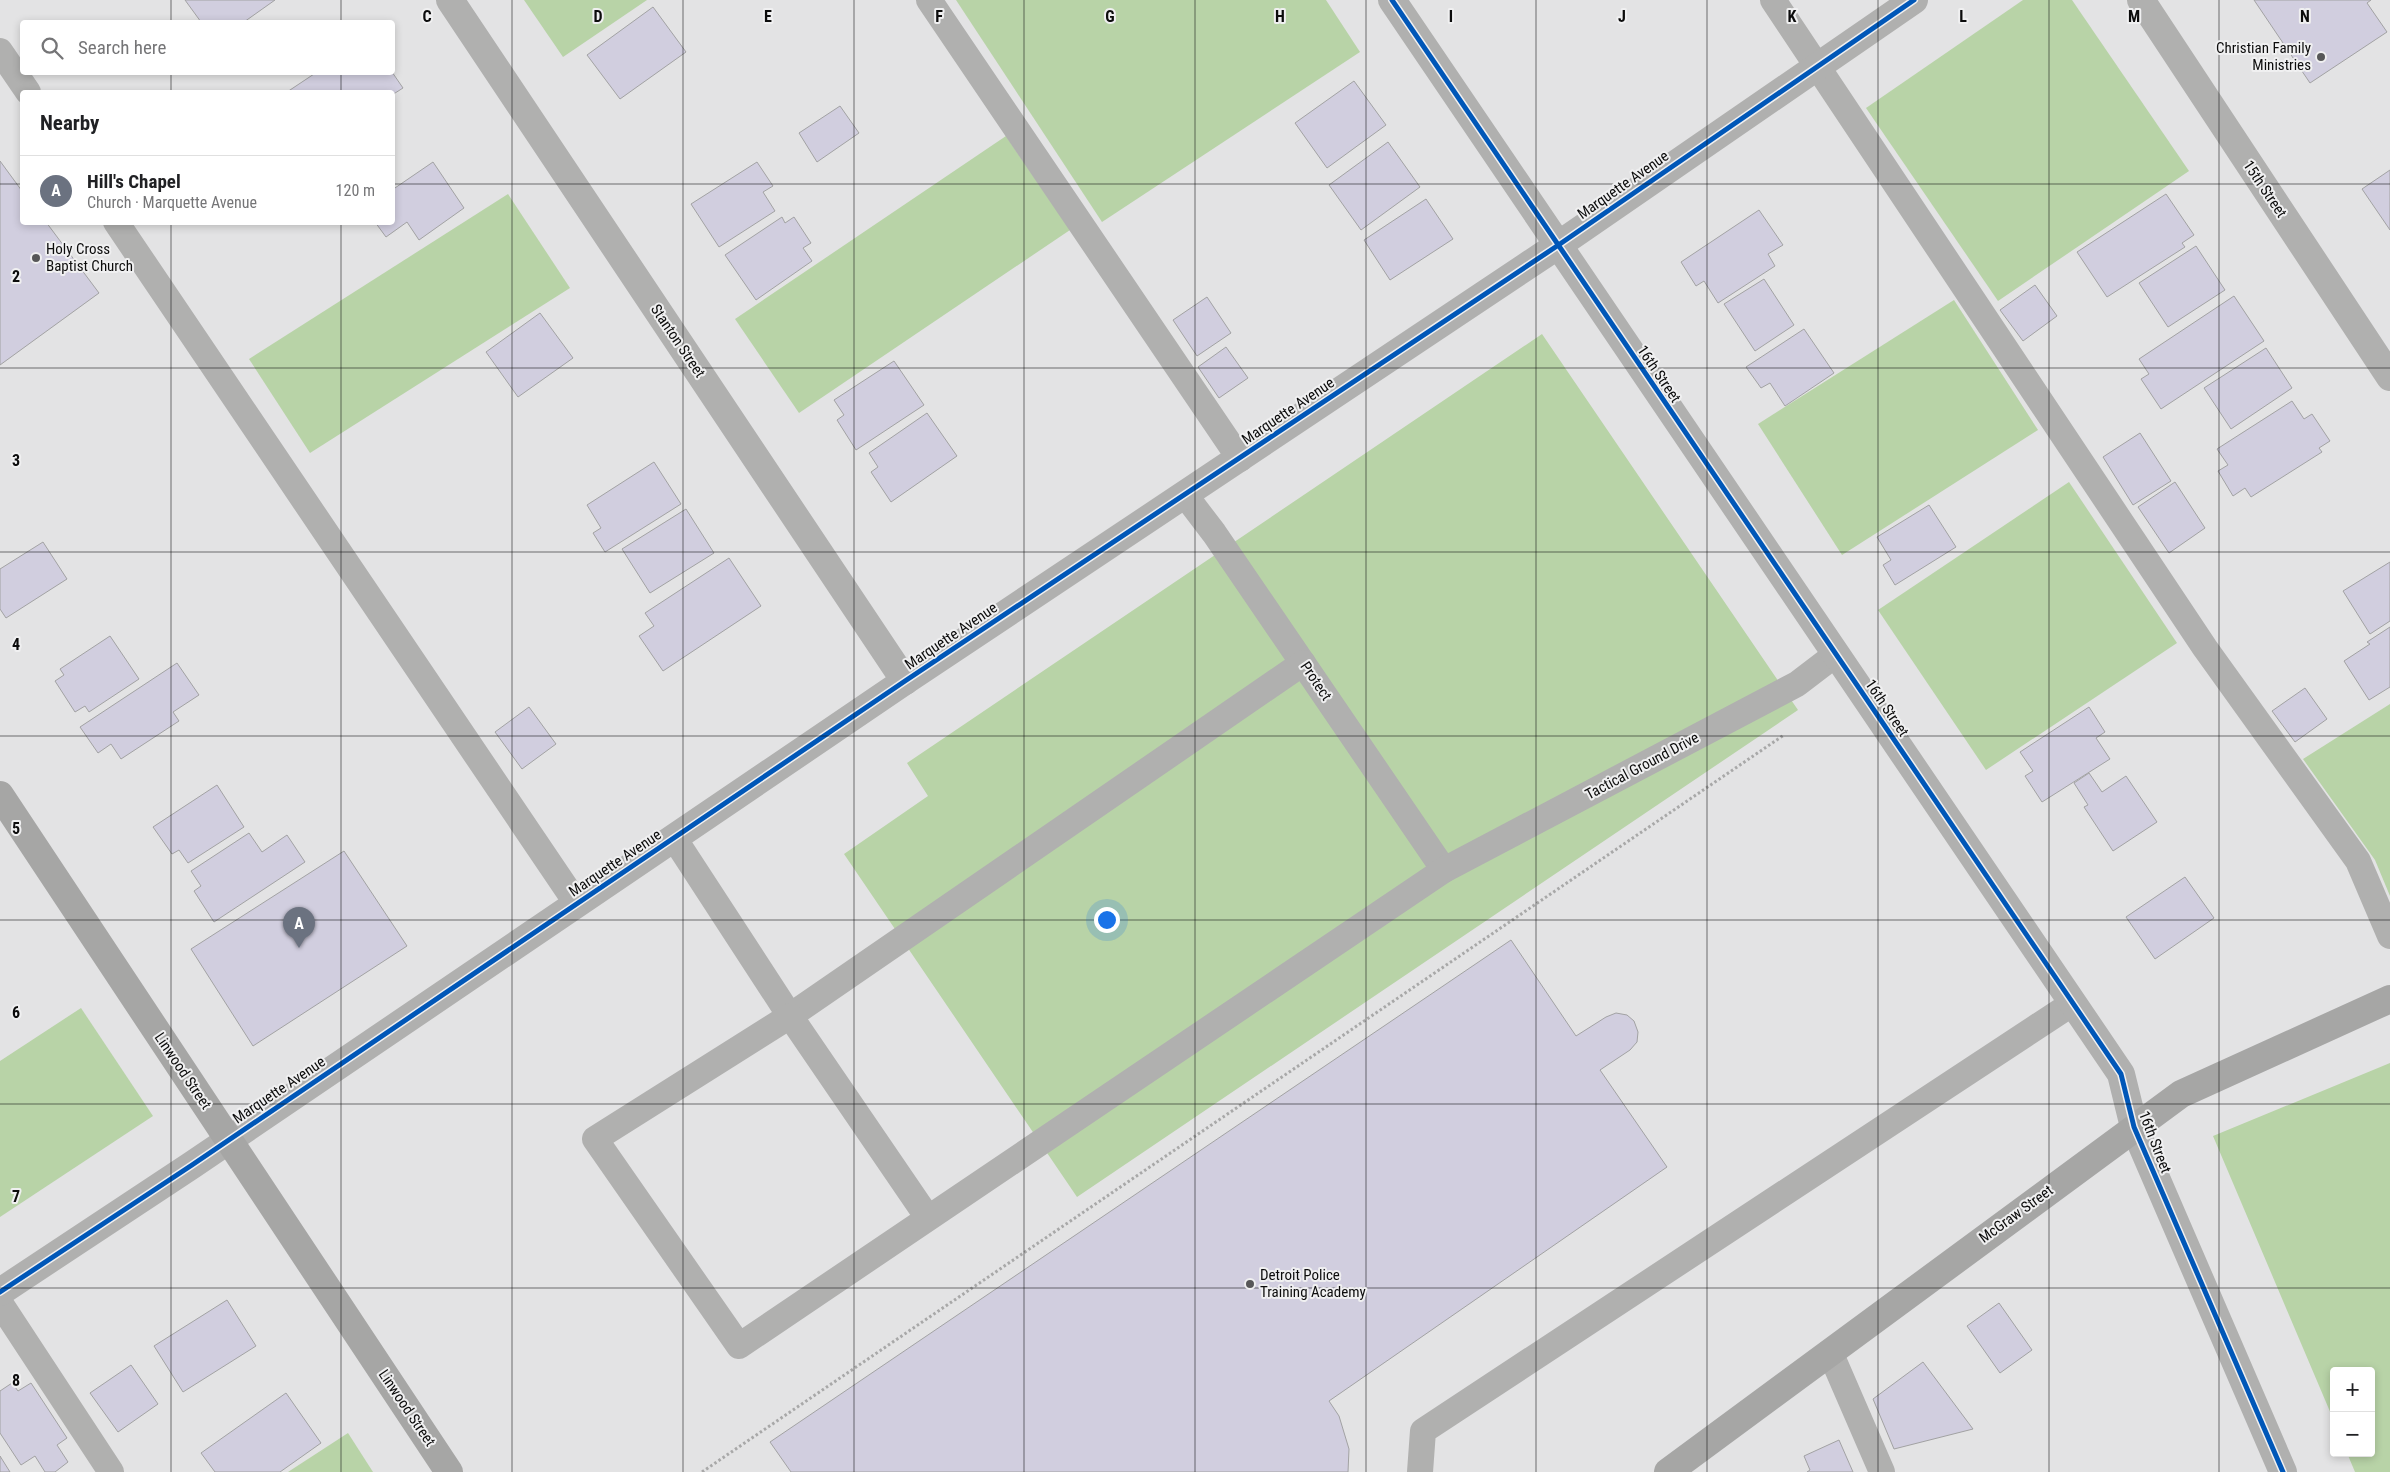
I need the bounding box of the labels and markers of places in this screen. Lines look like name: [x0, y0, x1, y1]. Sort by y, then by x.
place label: Christian Family Ministries: [2216, 39, 2311, 74]
marker: Christian Family Ministries: [2315, 51, 2327, 63]
place label: Holy Cross Baptist Church: [46, 240, 133, 275]
marker: Holy Cross Baptist Church: [30, 252, 42, 264]
pin: A: [283, 907, 315, 948]
place label: Detroit Police Training Academy: [1260, 1266, 1366, 1301]
marker: Detroit Police Training Academy: [1244, 1278, 1256, 1290]

